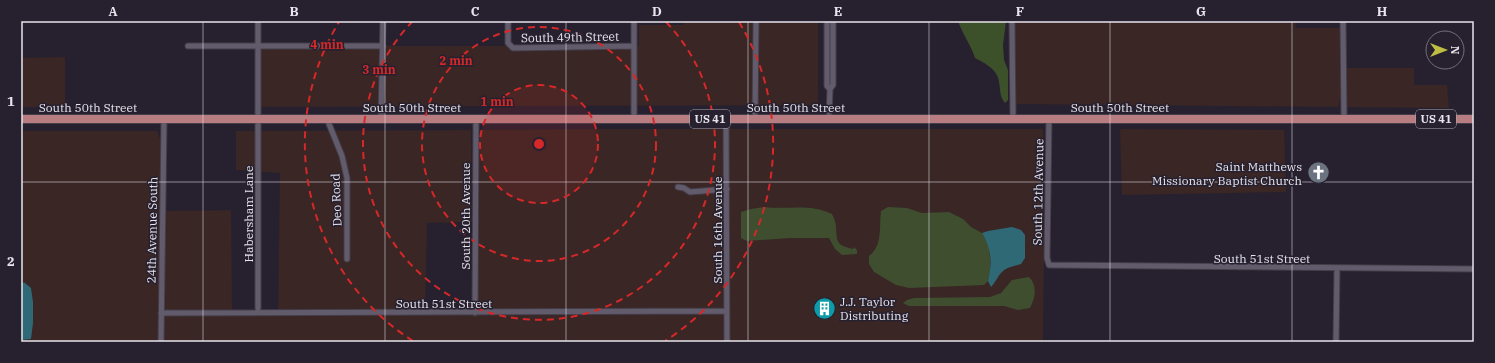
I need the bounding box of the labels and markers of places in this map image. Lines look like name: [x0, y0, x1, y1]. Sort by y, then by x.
centre of rings: [532, 137, 546, 151]
place label: Saint Matthews Missionary Baptist Church: [1152, 159, 1303, 188]
church icon: Saint Matthews Missionary Baptist Church: [1305, 160, 1331, 186]
place label: J.J. Taylor Distributing: [840, 294, 909, 323]
building icon: J.J. Taylor Distributing: [811, 295, 837, 321]

